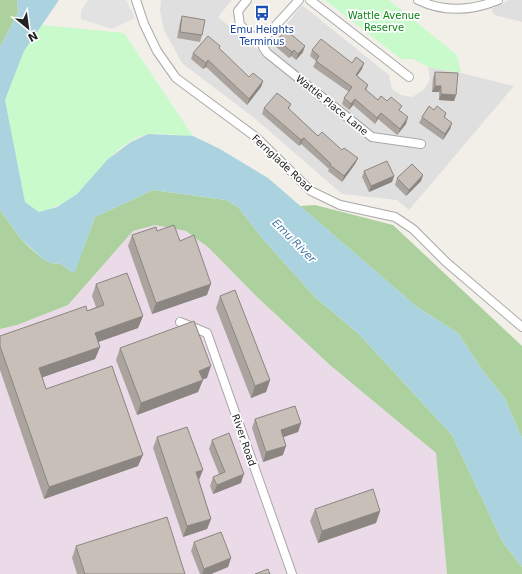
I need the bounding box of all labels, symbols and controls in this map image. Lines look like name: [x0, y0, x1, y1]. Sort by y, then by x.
bus stop icon: Emu Heights Terminus: [253, 4, 271, 22]
north arrow: [8, 8, 48, 48]
park label: Wattle Avenue Reserve: [348, 10, 420, 33]
place label: Emu Heights Terminus: [230, 24, 294, 47]
text: N: [25, 28, 40, 44]
street label: Wattle Place Lane: [294, 73, 370, 137]
street label: Fernglade Road: [250, 132, 314, 194]
water label: Emu River: [269, 216, 320, 267]
street label: River Road: [230, 413, 258, 467]

